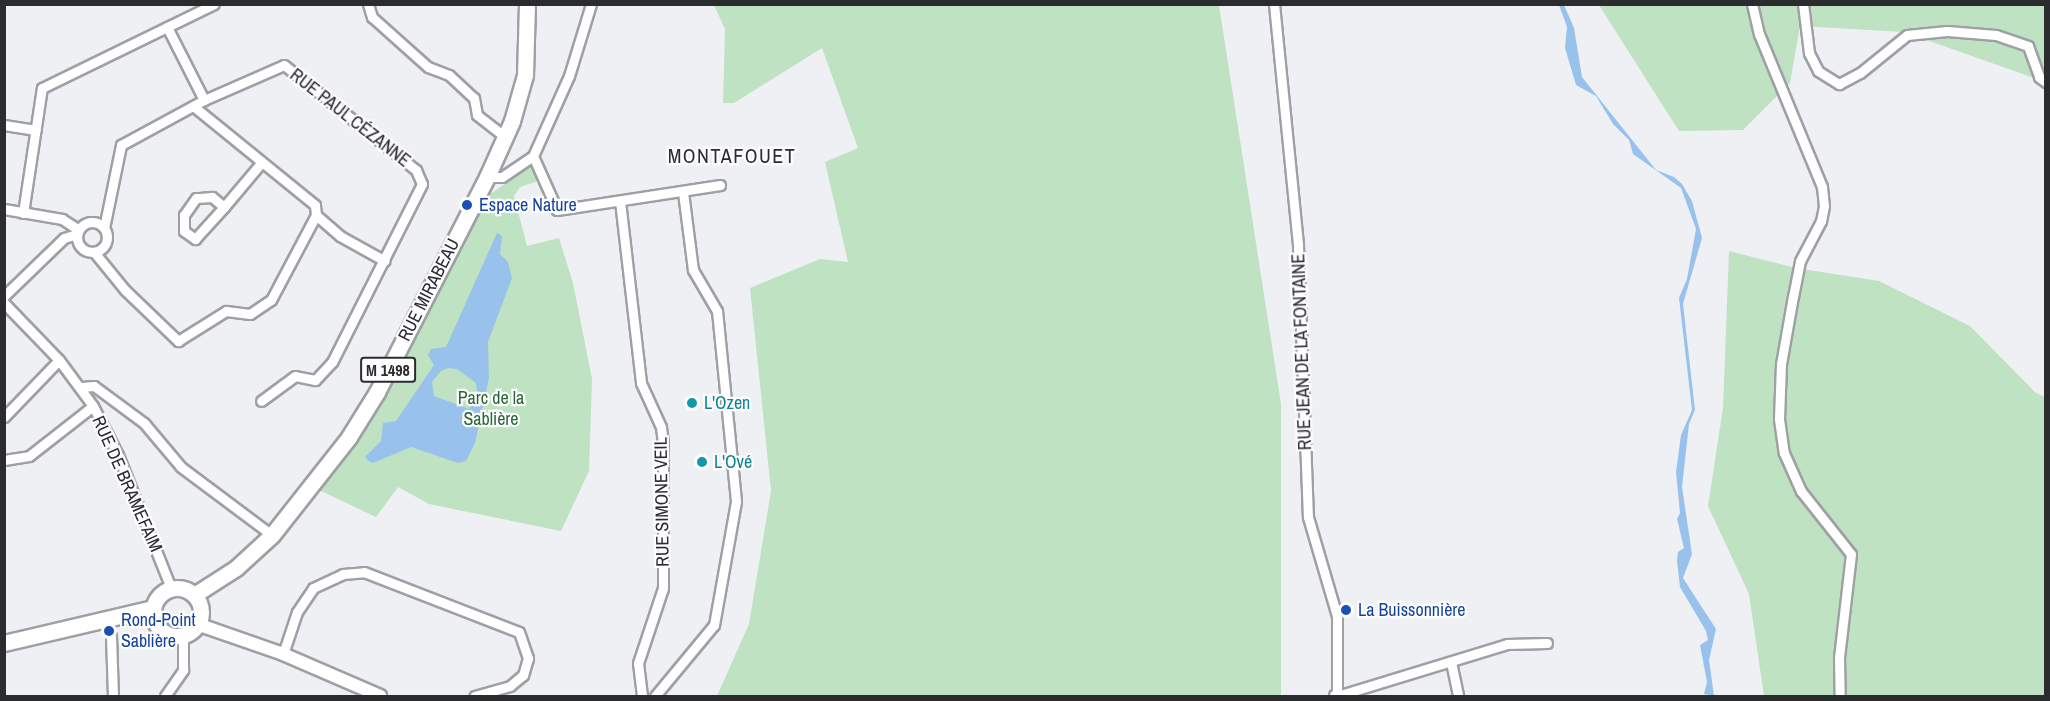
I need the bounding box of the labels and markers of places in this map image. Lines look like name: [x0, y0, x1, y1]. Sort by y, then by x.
place label: Espace Nature: [479, 194, 577, 216]
marker: Espace Nature: [460, 198, 474, 212]
place label: L'Ozen: [704, 392, 750, 414]
marker: L'Ozen: [685, 396, 699, 410]
place label: L'Ové: [714, 451, 752, 473]
marker: L'Ové: [695, 455, 709, 469]
place label: La Buissonnière: [1358, 599, 1465, 621]
marker: La Buissonnière: [1339, 603, 1353, 617]
place label: Rond-Point Sablière: [121, 610, 196, 652]
marker: Rond-Point Sablière: [102, 624, 116, 638]

